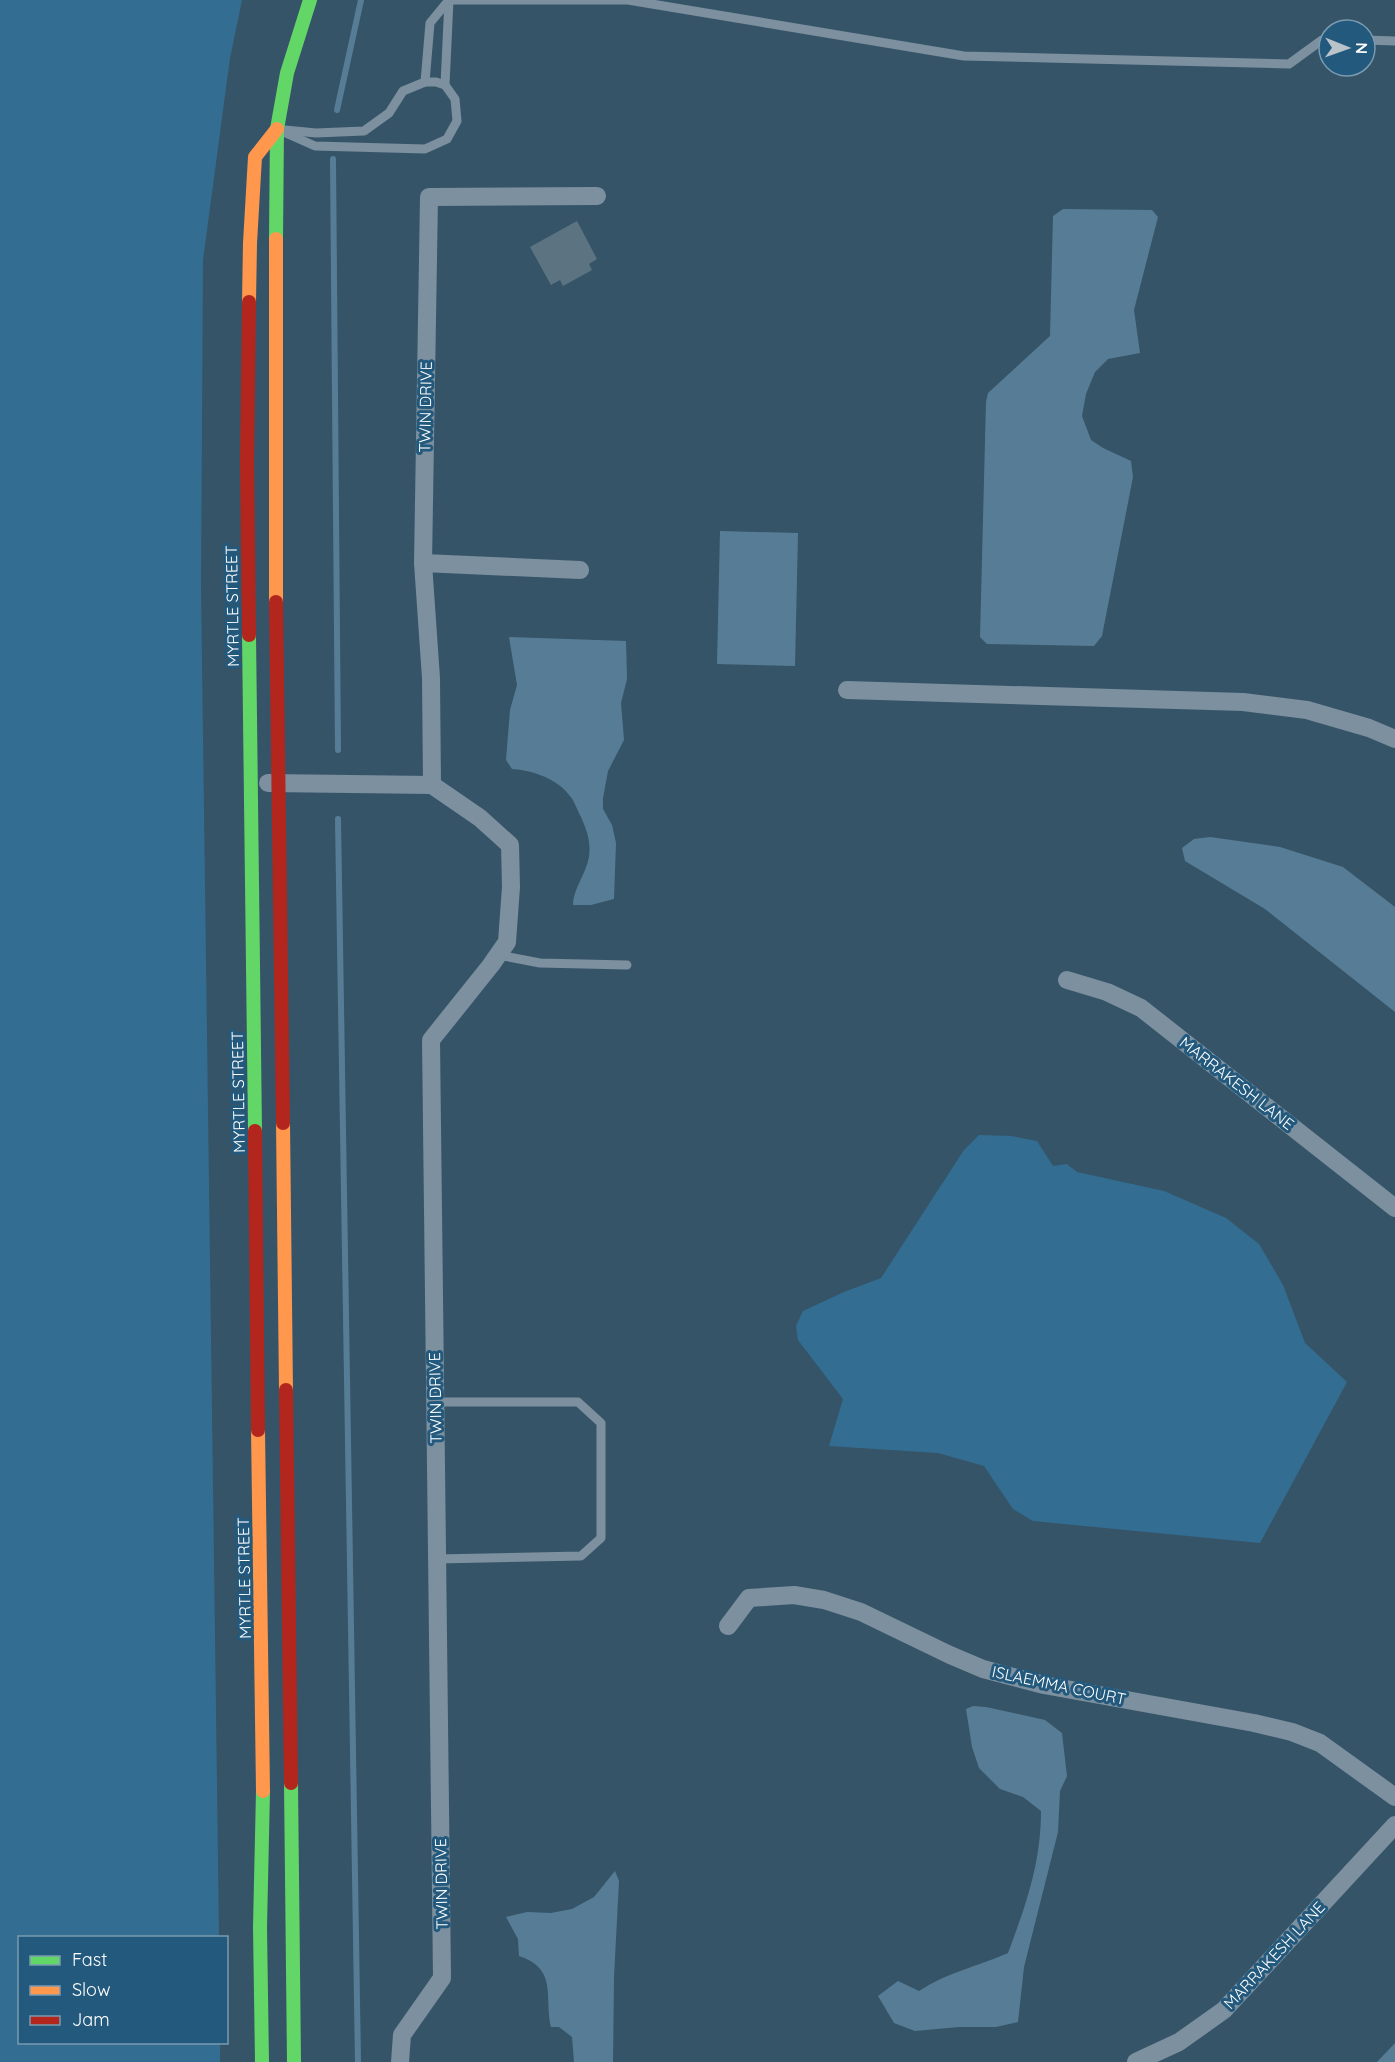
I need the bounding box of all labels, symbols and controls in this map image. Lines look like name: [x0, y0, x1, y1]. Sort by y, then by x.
north arrow: [1317, 18, 1377, 78]
text: N: [1352, 42, 1372, 54]
street label: TWIN DRIVE: [414, 361, 436, 453]
street label: MYRTLE STREET: [221, 545, 243, 667]
street label: MYRTLE STREET: [227, 1031, 249, 1153]
street label: MARRAKESH LANE: [1176, 1032, 1298, 1134]
street label: TWIN DRIVE: [424, 1352, 446, 1444]
street label: MYRTLE STREET: [233, 1517, 255, 1639]
street label: ISLAEMMA COURT: [990, 1661, 1128, 1709]
street label: TWIN DRIVE: [430, 1838, 452, 1930]
street label: MARRAKESH LANE: [1219, 1897, 1329, 2013]
legend: [18, 1936, 228, 2044]
text: Fast: [72, 1948, 107, 1971]
text: Slow: [72, 1978, 110, 2001]
text: Jam: [72, 2008, 110, 2031]

